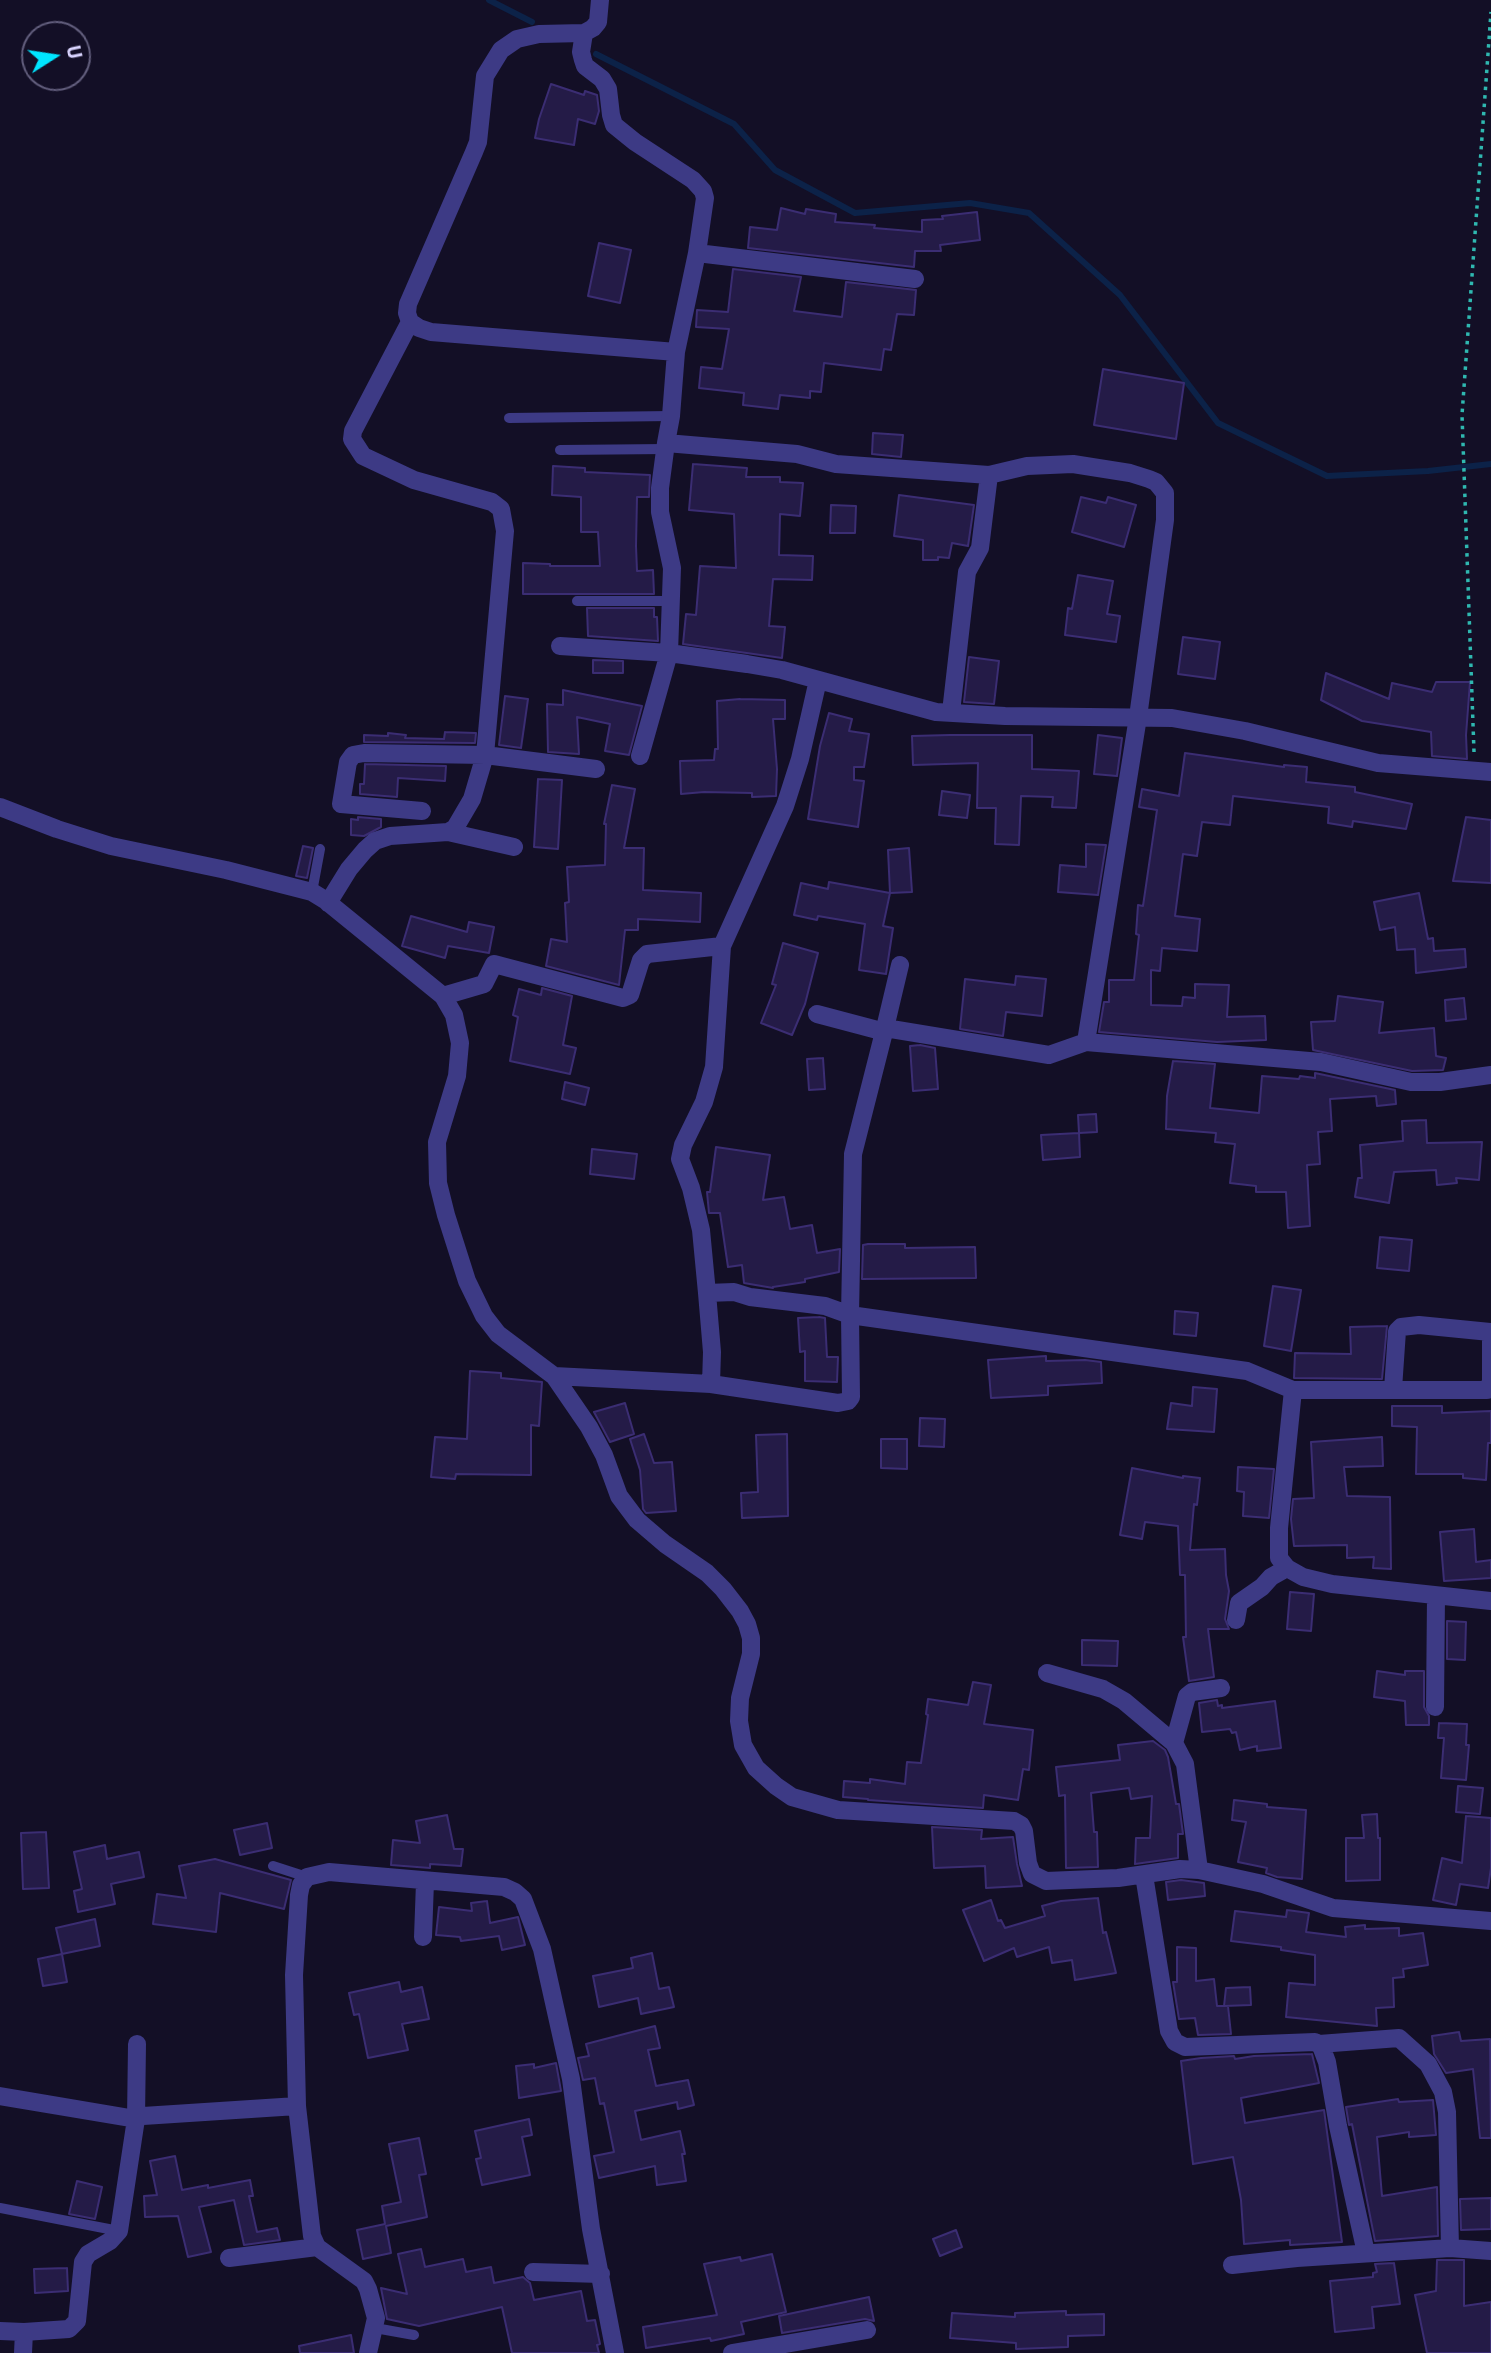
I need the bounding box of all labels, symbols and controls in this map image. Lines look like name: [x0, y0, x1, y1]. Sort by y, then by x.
north arrow: [21, 21, 91, 91]
text: U: [62, 43, 88, 61]

